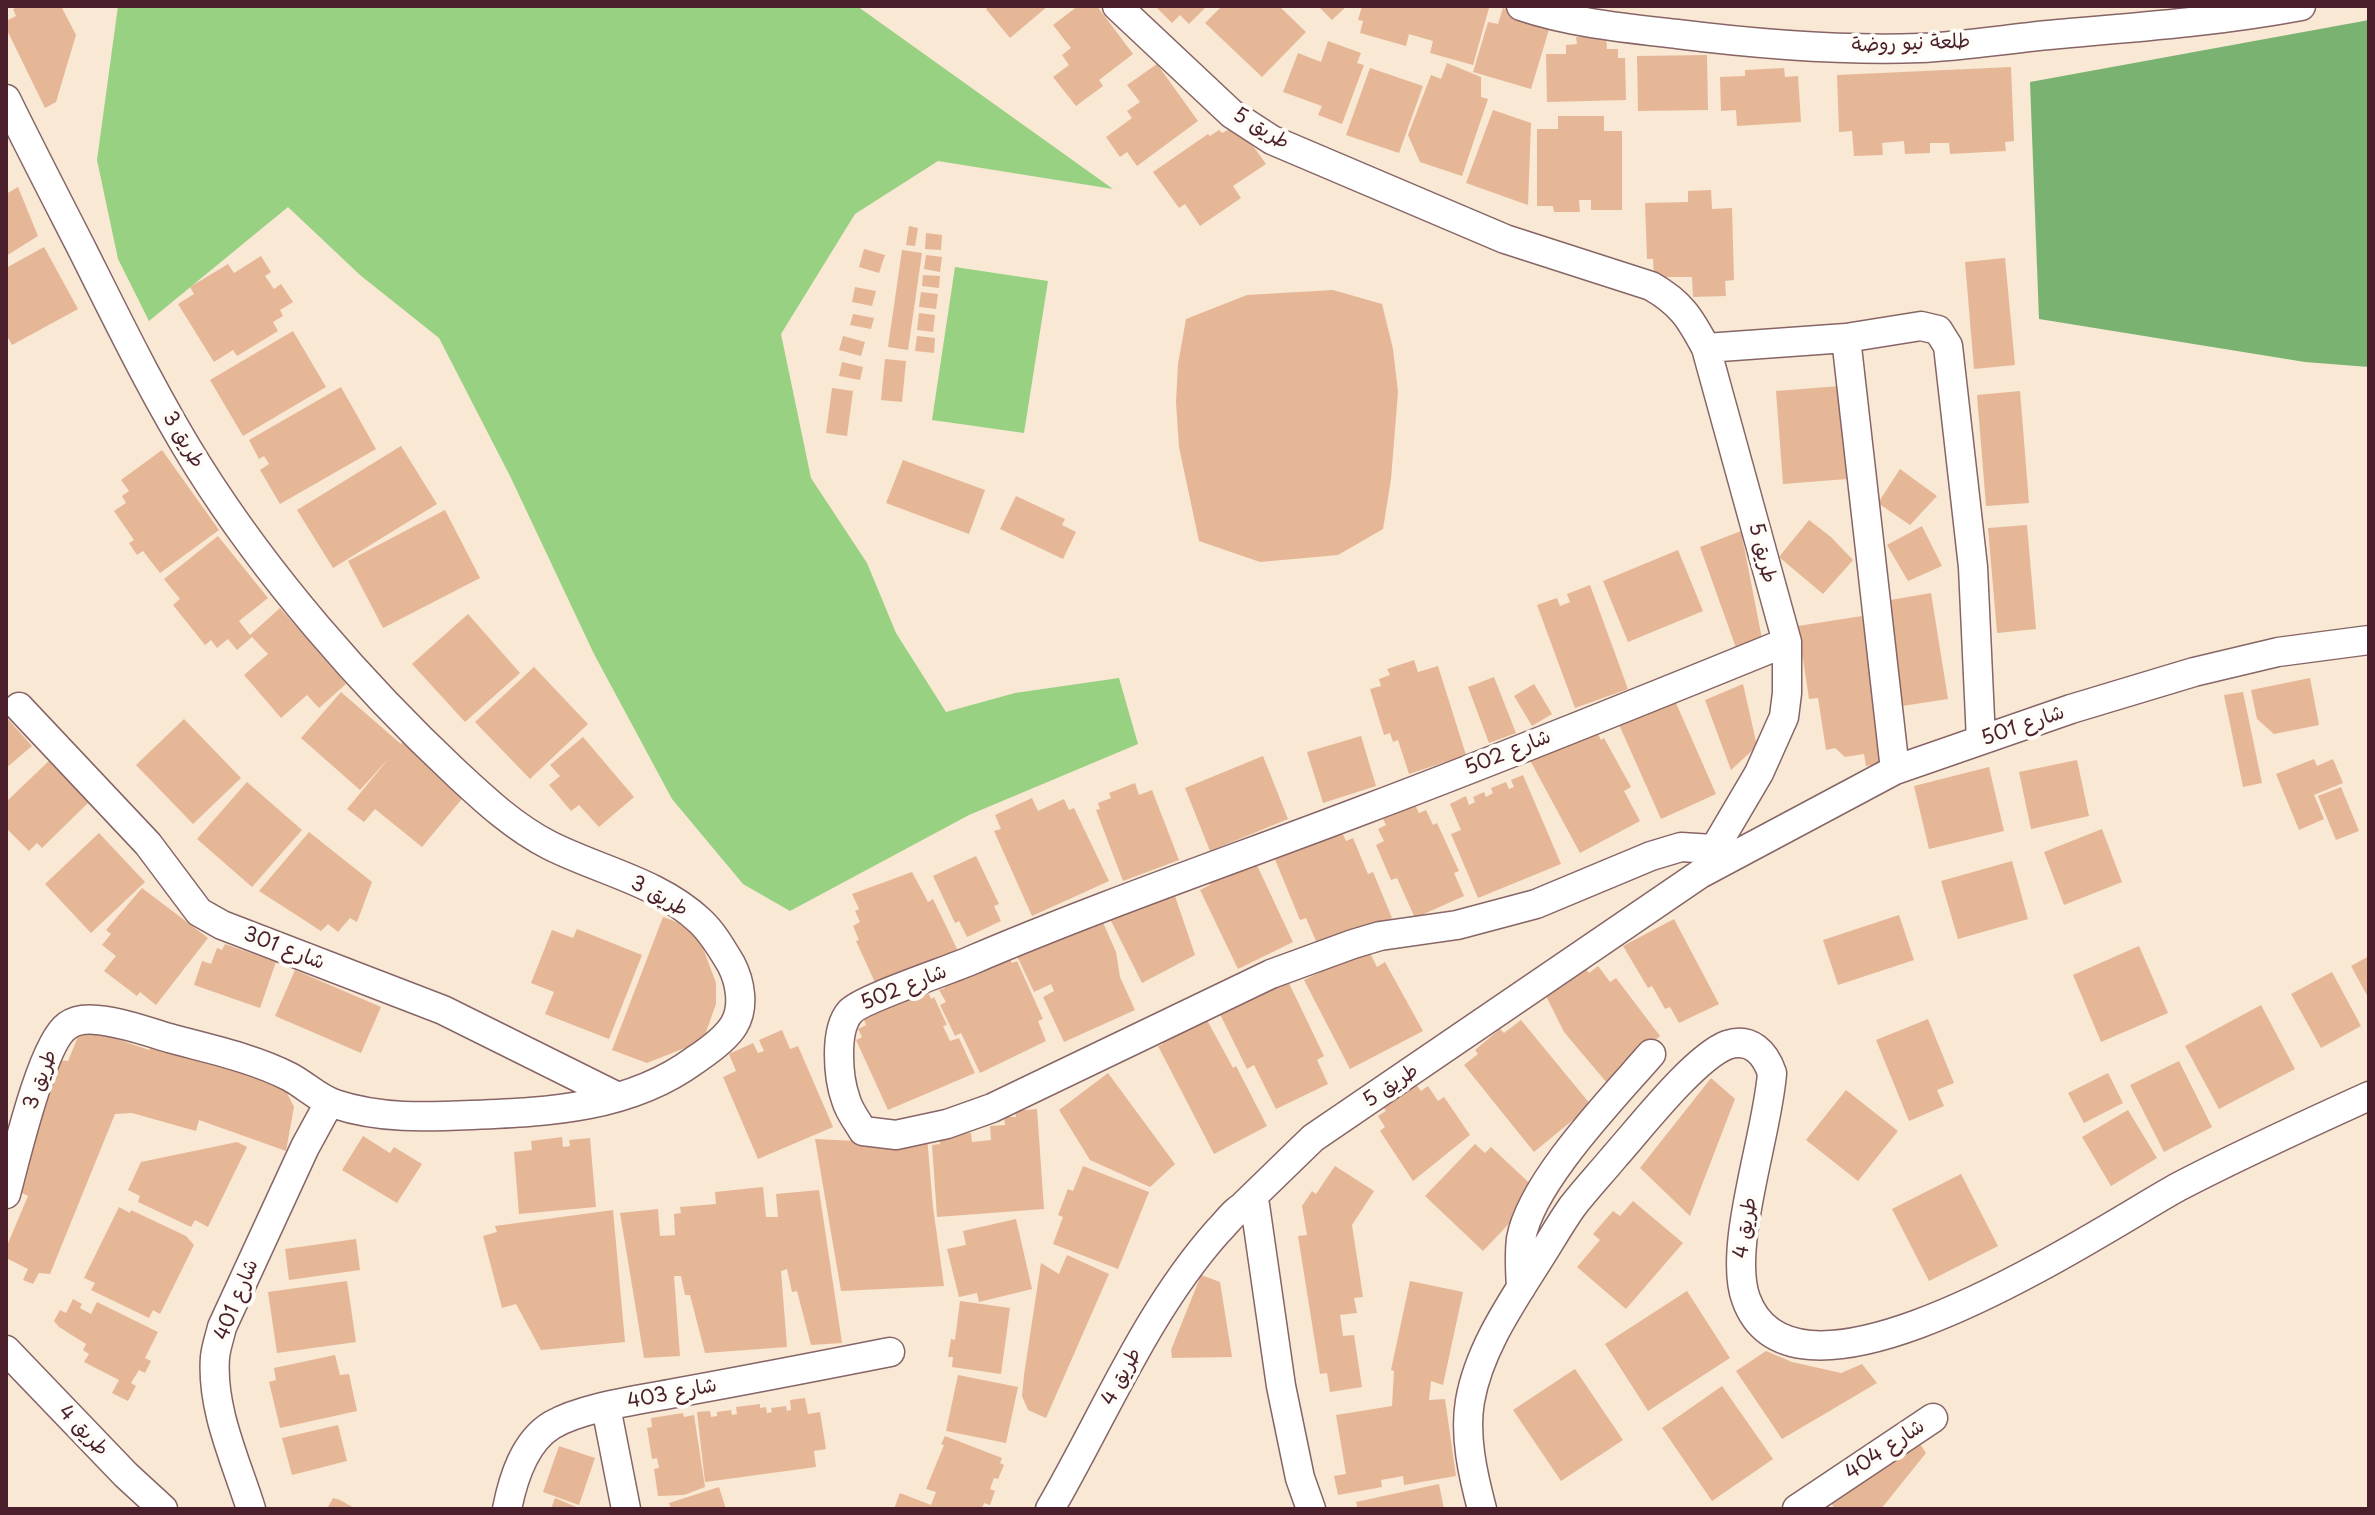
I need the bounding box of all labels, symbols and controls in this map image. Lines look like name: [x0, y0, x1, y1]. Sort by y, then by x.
street label: طلعة نيو روضة: [1851, 30, 1971, 58]
street label: طريق 5: [1229, 103, 1293, 155]
street label: طريق 3: [157, 407, 209, 473]
street label: طريق 5: [1743, 520, 1781, 586]
street label: شارع 501: [1978, 701, 2068, 751]
street label: شارع 502: [1461, 725, 1555, 781]
street label: طريق 3: [626, 872, 692, 922]
street label: شارع 301: [240, 923, 328, 975]
street label: شارع 502: [857, 960, 951, 1016]
street label: طريق 3: [19, 1047, 63, 1113]
street label: طريق 5: [1359, 1059, 1423, 1113]
street label: طريق 4: [1729, 1196, 1763, 1260]
street label: شارع 401: [210, 1256, 264, 1344]
street label: طريق 4: [1097, 1344, 1147, 1410]
street label: شارع 403: [625, 1374, 719, 1414]
street label: طريق 4: [53, 1400, 113, 1462]
street label: شارع 404: [1841, 1415, 1929, 1485]

